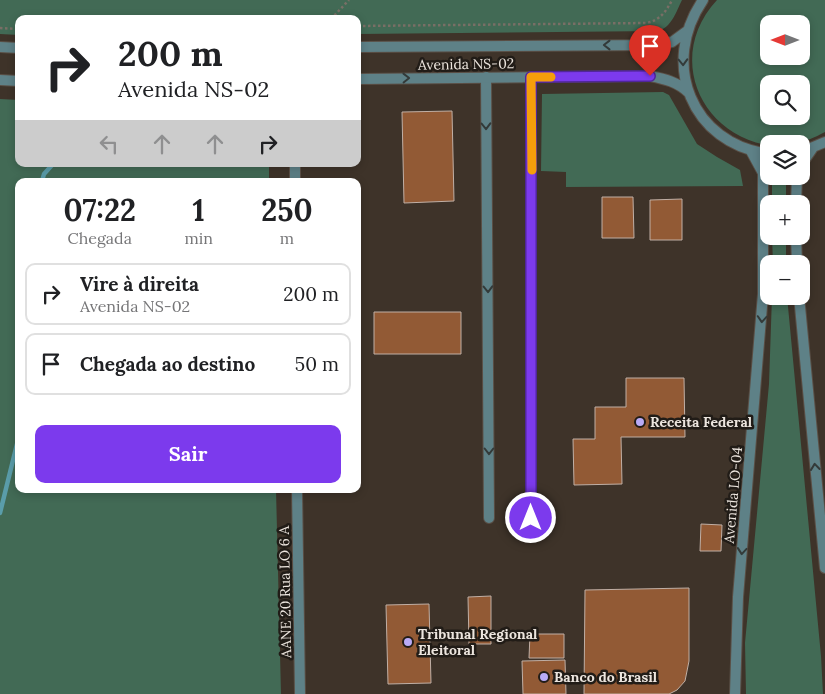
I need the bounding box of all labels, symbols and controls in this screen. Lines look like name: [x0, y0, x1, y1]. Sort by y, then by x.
north arrow: [760, 15, 810, 65]
map controls: [760, 15, 810, 305]
pin: [629, 25, 671, 76]
text: 200 m: [118, 31, 223, 76]
icon: arrive: [636, 32, 664, 60]
icon: right: [35, 35, 100, 100]
one-way arrow: [603, 40, 610, 50]
street label: Avenida NS-02: [417, 54, 514, 74]
one-way arrow: [678, 58, 689, 66]
one-way arrow: [402, 73, 410, 83]
text: Avenida NS-02: [118, 75, 269, 103]
button: search: [760, 75, 810, 125]
one-way arrow: [481, 122, 491, 130]
icon: left: [95, 130, 123, 158]
icon: ahead: [148, 130, 176, 158]
icon: ahead: [201, 130, 229, 158]
icon: right: [254, 130, 282, 158]
button: layers: [760, 135, 810, 185]
text: 07:22: [63, 191, 136, 229]
text: 1: [193, 191, 205, 229]
text: 250: [261, 191, 313, 229]
button: +: [760, 195, 810, 245]
text: Chegada: [68, 228, 132, 248]
text: min: [184, 228, 213, 248]
text: m: [280, 228, 294, 248]
button: −: [760, 255, 810, 305]
text: Vire à direita: [80, 272, 199, 296]
icon: right: [37, 280, 65, 308]
text: 200 m: [283, 282, 339, 306]
one-way arrow: [483, 285, 493, 293]
text: Avenida NS-02: [80, 296, 190, 316]
one-way arrow: [757, 315, 768, 323]
icon: arrive: [37, 350, 65, 378]
text: Chegada ao destino: [80, 352, 255, 376]
text: 50 m: [295, 352, 339, 376]
place label: Receita Federal: [650, 413, 753, 431]
marker: Receita Federal: [634, 416, 646, 428]
button: Sair: [35, 425, 341, 483]
street label: Avenida LO-04: [720, 446, 746, 545]
one-way arrow: [484, 448, 494, 455]
one-way arrow: [810, 463, 821, 471]
position arrow: [504, 491, 556, 543]
street label: AANE 20 Rua LO 6 A: [275, 525, 295, 659]
one-way arrow: [737, 547, 748, 555]
place label: Tribunal Regional Eleitoral: [418, 625, 538, 659]
marker: Tribunal Regional Eleitoral: [402, 636, 414, 648]
place label: Banco do Brasil: [554, 668, 658, 686]
marker: Banco do Brasil: [538, 671, 550, 683]

